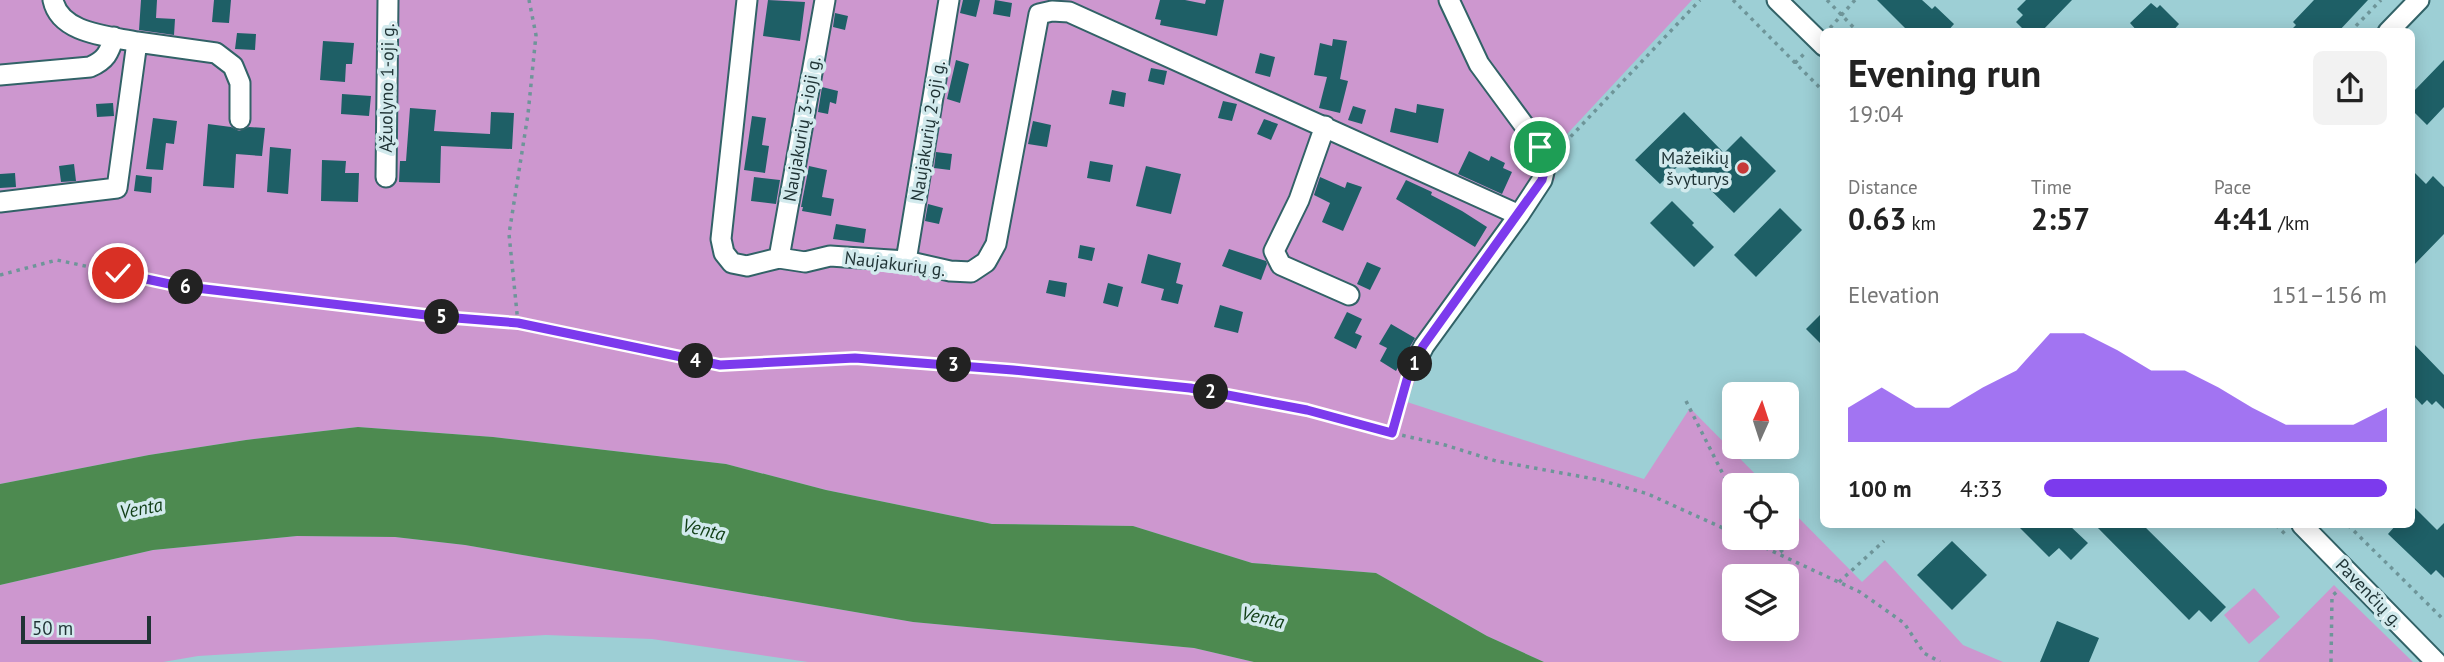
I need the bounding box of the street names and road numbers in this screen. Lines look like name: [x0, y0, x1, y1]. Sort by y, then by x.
street label: Ąžuolyno 1-oji g.: [374, 23, 399, 153]
street label: Naujakurių 3-ioji g.: [777, 55, 826, 203]
street label: Naujakurių 2-oji g.: [905, 59, 950, 203]
street label: Naujakurių g.: [843, 246, 947, 281]
street label: Pavenčių g.: [2331, 553, 2408, 632]

